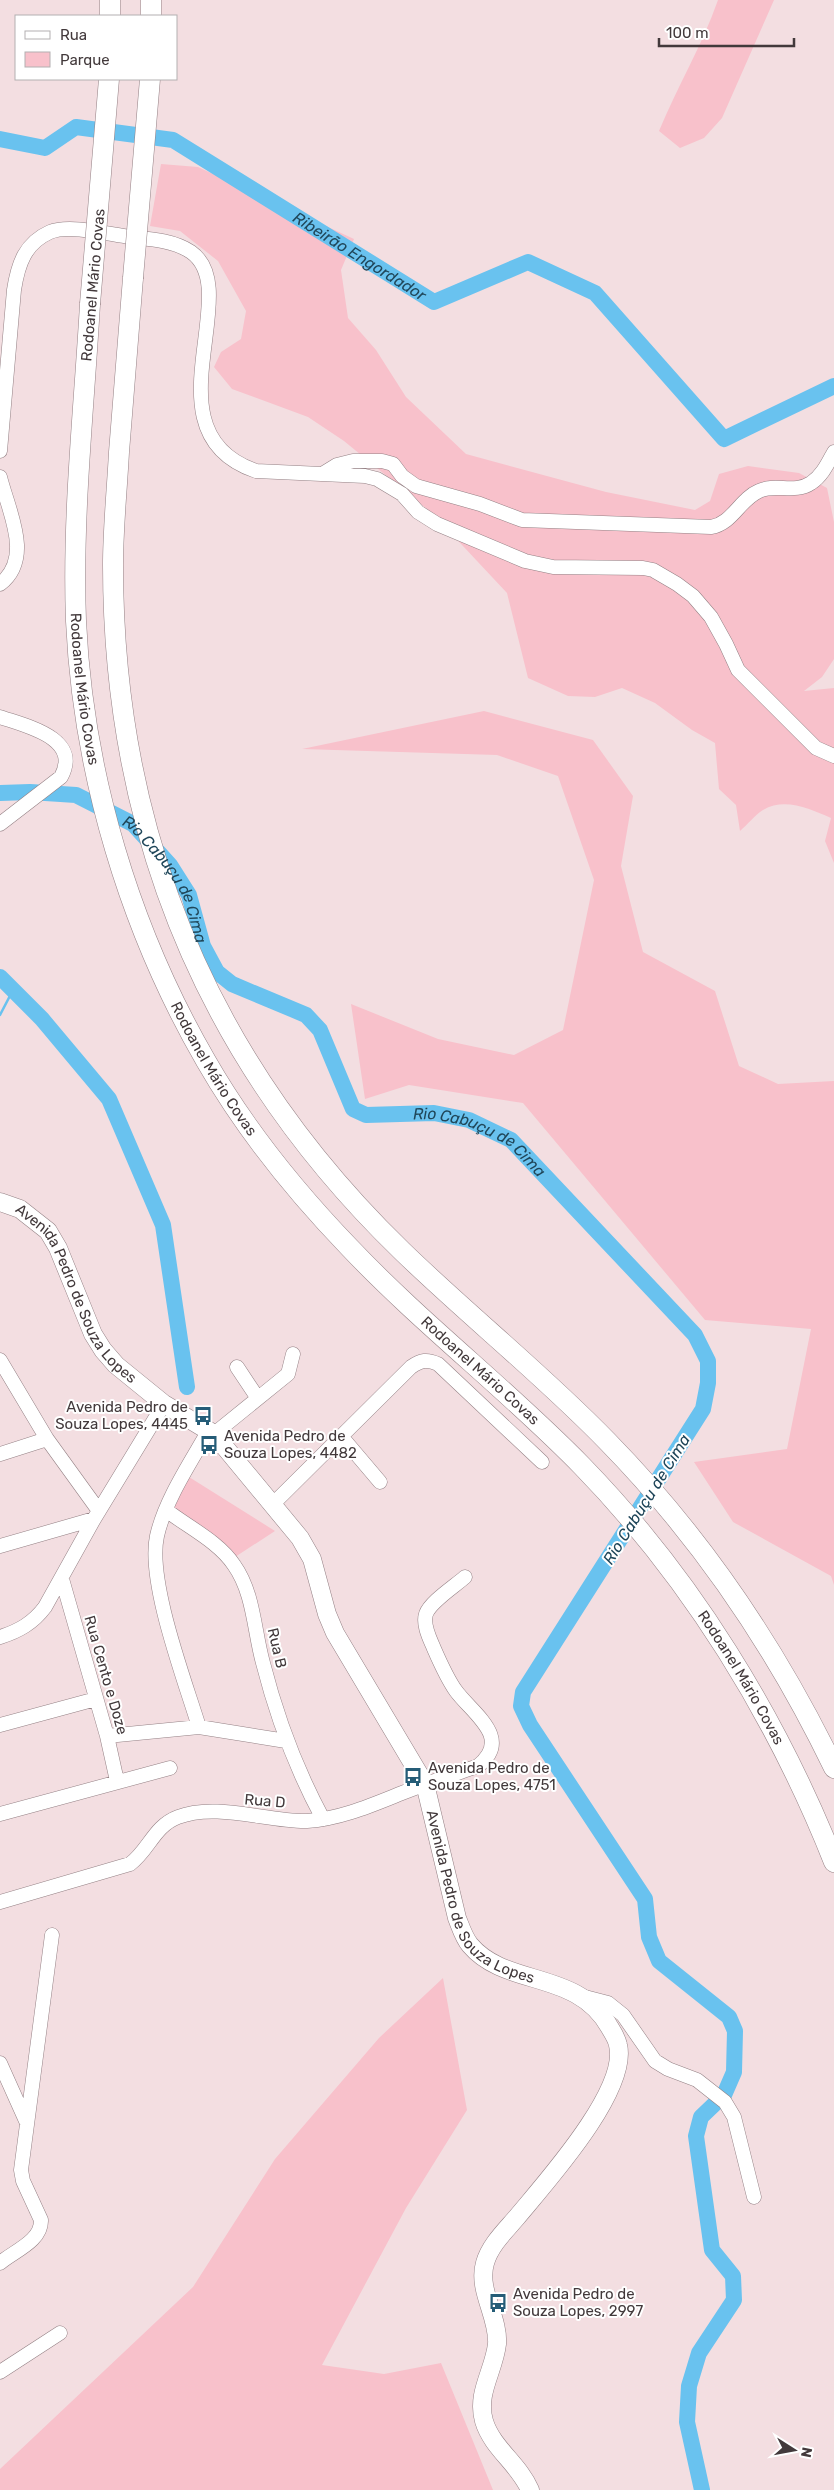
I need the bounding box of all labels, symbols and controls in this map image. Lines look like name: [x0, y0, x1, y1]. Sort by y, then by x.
legend: [15, 15, 178, 80]
scale bar: [659, 15, 794, 47]
text: 100 m: [666, 24, 708, 42]
text: Rua: [60, 26, 87, 44]
text: Parque: [60, 51, 110, 69]
street label: Rodoanel Mário Covas: [77, 208, 109, 362]
water label: Ribeirão Engordador: [289, 208, 430, 305]
street label: Rodoanel Mário Covas: [67, 613, 103, 767]
water label: Rio Cabuçu de Cima: [120, 811, 211, 945]
street label: Rodoanel Mário Covas: [167, 999, 261, 1139]
water label: Rio Cabuçu de Cima: [413, 1104, 550, 1181]
street label: Avenida Pedro de Souza Lopes: [12, 1200, 141, 1387]
street label: Rodoanel Mário Covas: [417, 1313, 543, 1429]
place label: Avenida Pedro de Souza Lopes, 4445: [55, 1398, 188, 1433]
bus stop icon: Avenida Pedro de Souza Lopes, 4445: [192, 1405, 214, 1427]
place label: Avenida Pedro de Souza Lopes, 4482: [224, 1427, 357, 1462]
water label: Rio Cabuçu de Cima: [599, 1431, 694, 1568]
bus stop icon: Avenida Pedro de Souza Lopes, 4482: [198, 1434, 220, 1456]
street label: Rodoanel Mário Covas: [694, 1607, 788, 1748]
street label: Rua Cento e Doze: [80, 1613, 132, 1737]
street label: Rua B: [264, 1626, 290, 1670]
place label: Avenida Pedro de Souza Lopes, 4751: [428, 1759, 556, 1794]
bus stop icon: Avenida Pedro de Souza Lopes, 4751: [402, 1766, 424, 1788]
street label: Rua D: [244, 1790, 286, 1812]
street label: Avenida Pedro de Souza Lopes: [423, 1808, 537, 1987]
place label: Avenida Pedro de Souza Lopes, 2997: [513, 2285, 643, 2320]
bus stop icon: Avenida Pedro de Souza Lopes, 2997: [487, 2292, 509, 2314]
north arrow: [769, 2425, 819, 2475]
text: N: [797, 2446, 816, 2459]

